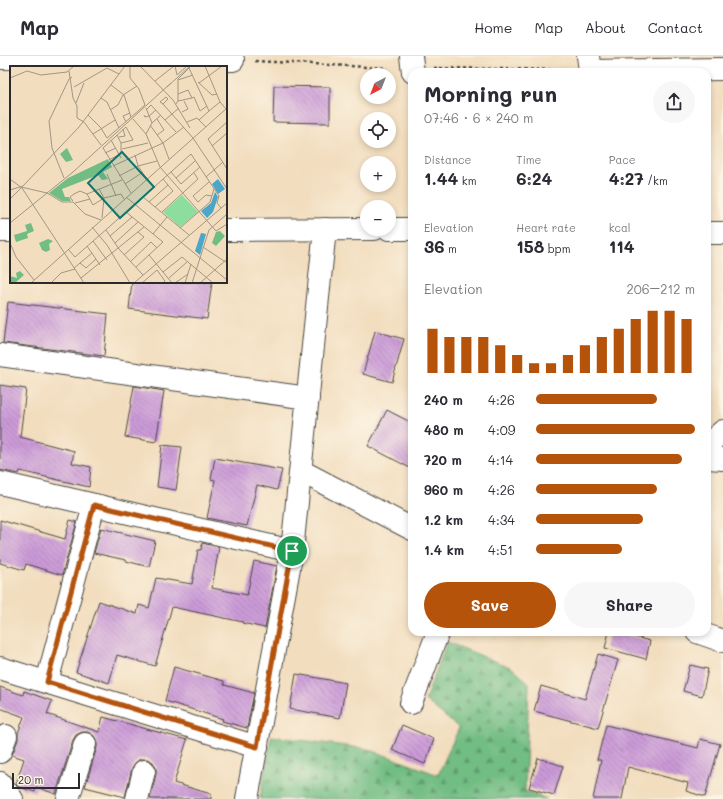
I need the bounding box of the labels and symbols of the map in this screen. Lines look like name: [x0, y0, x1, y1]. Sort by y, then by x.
inset map: [10, 66, 227, 283]
north arrow: [360, 68, 396, 104]
pin: [275, 534, 309, 568]
scale bar: [12, 771, 80, 790]

